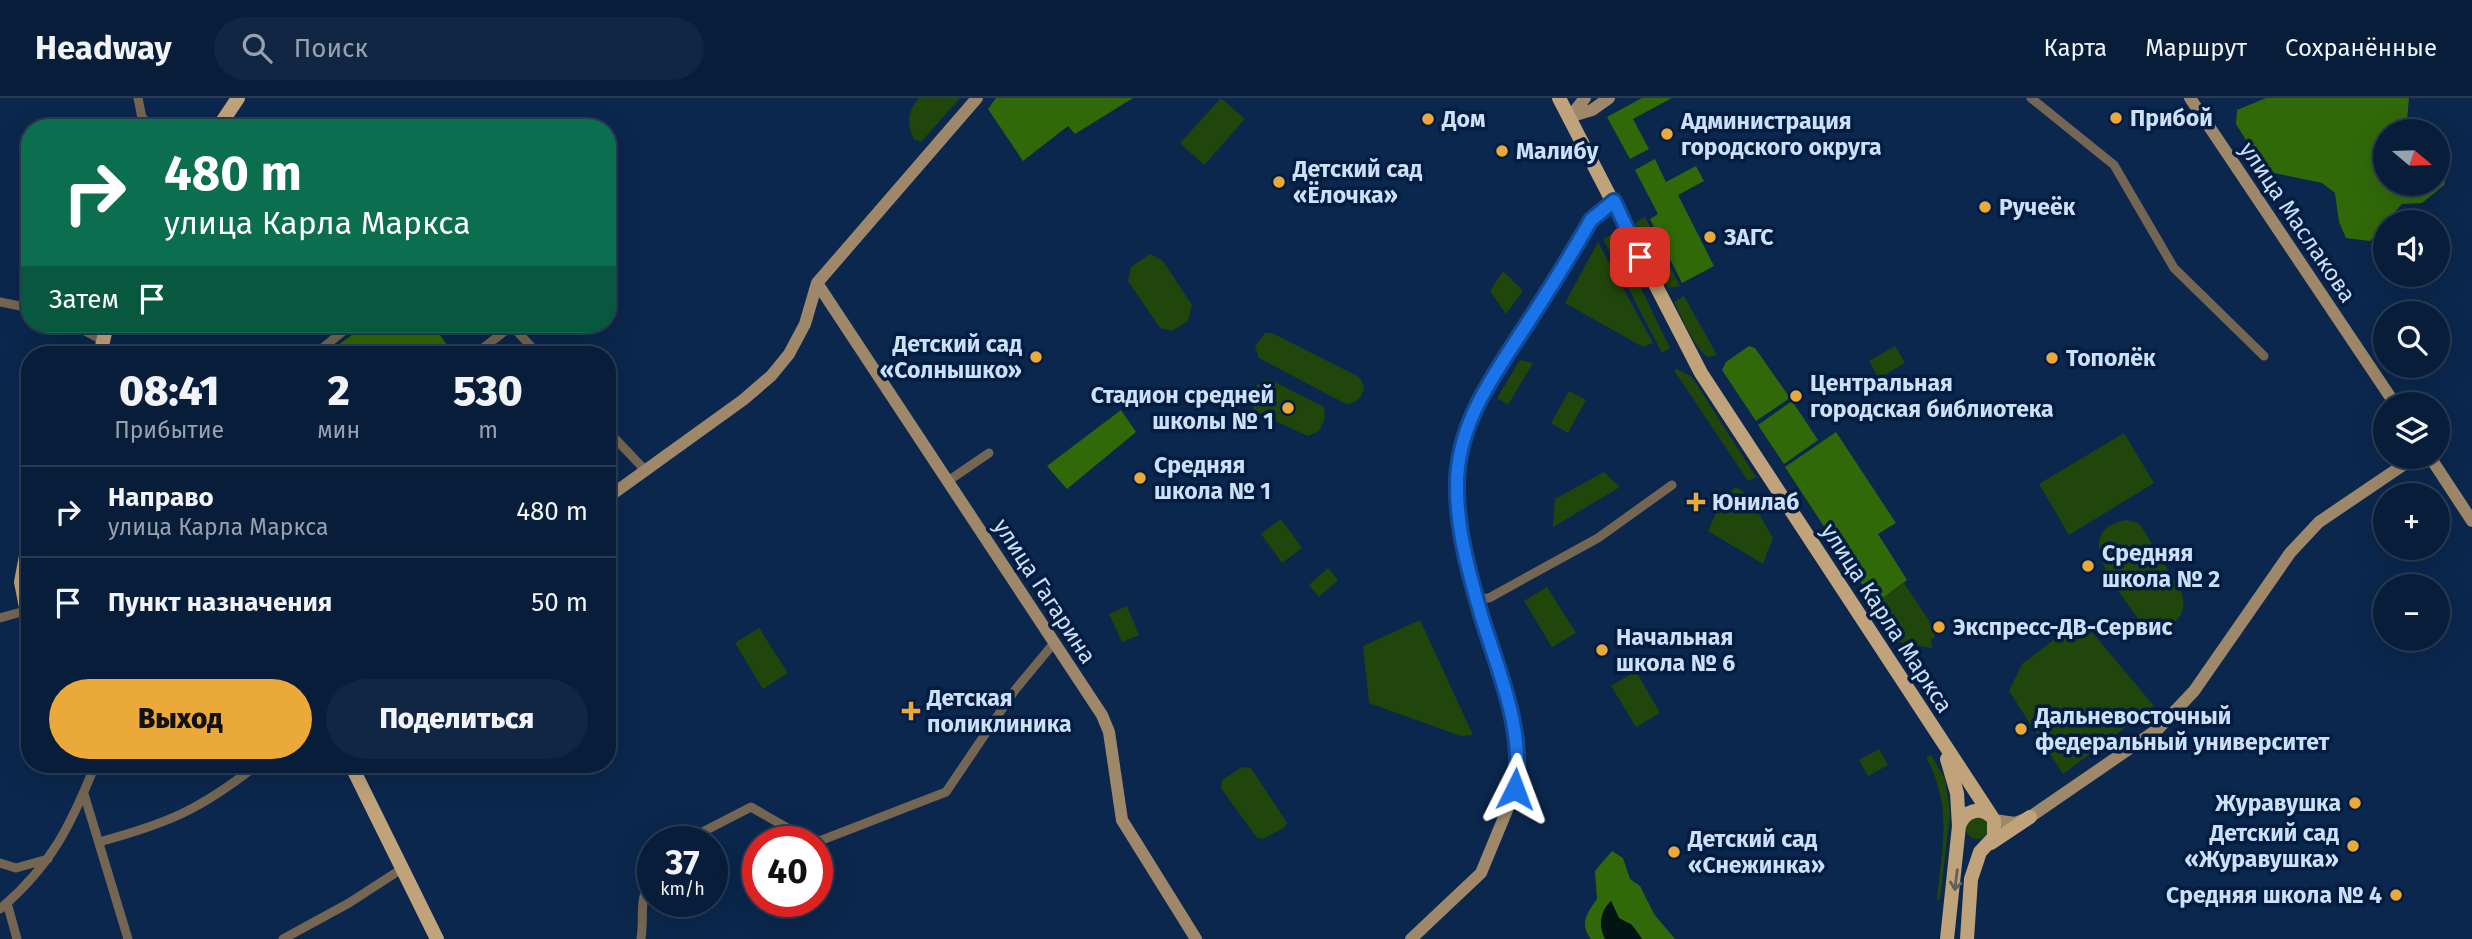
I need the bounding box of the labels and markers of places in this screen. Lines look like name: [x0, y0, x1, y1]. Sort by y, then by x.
place label: Прибой: [2130, 104, 2213, 132]
place label: Дом: [1441, 105, 1485, 133]
place label: Администрация городского округа: [1680, 107, 1882, 161]
marker: Прибой: [2108, 110, 2124, 126]
marker: Дом: [1420, 111, 1436, 127]
marker: Администрация городского округа: [1659, 126, 1675, 142]
place label: Малибу: [1516, 137, 1599, 165]
marker: Малибу: [1494, 143, 1510, 159]
place label: Детский сад «Ёлочка»: [1292, 155, 1423, 209]
marker: Детский сад «Ёлочка»: [1271, 174, 1287, 190]
place label: Ручеёк: [1999, 193, 2076, 221]
marker: Ручеёк: [1977, 199, 1993, 215]
place label: ЗАГС: [1723, 223, 1774, 251]
pin: [1610, 227, 1670, 287]
marker: ЗАГС: [1702, 229, 1718, 245]
place label: Детский сад «Солнышко»: [880, 330, 1022, 384]
place label: Тополёк: [2066, 344, 2156, 372]
marker: Детский сад «Солнышко»: [1028, 349, 1044, 365]
marker: Тополёк: [2044, 350, 2060, 366]
place label: Центральная городская библиотека: [1810, 369, 2054, 423]
place label: Стадион средней школы № 1: [1091, 381, 1274, 435]
marker: Центральная городская библиотека: [1788, 388, 1804, 404]
marker: Стадион средней школы № 1: [1280, 400, 1296, 416]
place label: Средняя школа № 1: [1154, 451, 1271, 505]
marker: Средняя школа № 1: [1132, 470, 1148, 486]
place label: Юнилаб: [1712, 488, 1799, 516]
marker: Юнилаб: [1686, 492, 1706, 512]
place label: Средняя школа № 2: [2102, 539, 2220, 593]
marker: Средняя школа № 2: [2080, 558, 2096, 574]
place label: Экспресс-ДВ-Сервис: [1953, 613, 2173, 641]
marker: Экспресс-ДВ-Сервис: [1931, 619, 1947, 635]
place label: Начальная школа № 6: [1616, 623, 1735, 677]
marker: Начальная школа № 6: [1594, 642, 1610, 658]
place label: Детская поликлиника: [926, 684, 1072, 738]
marker: Детская поликлиника: [901, 701, 921, 721]
place label: Дальневосточный федеральный университет: [2034, 702, 2329, 756]
marker: Дальневосточный федеральный университет: [2013, 721, 2029, 737]
place label: Журавушка: [2214, 789, 2341, 817]
marker: Журавушка: [2347, 795, 2363, 811]
place label: Детский сад «Журавушка»: [2185, 819, 2339, 873]
place label: Детский сад «Снежинка»: [1687, 825, 1825, 879]
marker: Детский сад «Журавушка»: [2345, 838, 2361, 854]
marker: Детский сад «Снежинка»: [1666, 844, 1682, 860]
place label: Средняя школа № 4: [2166, 881, 2382, 909]
marker: Средняя школа № 4: [2388, 887, 2404, 903]

